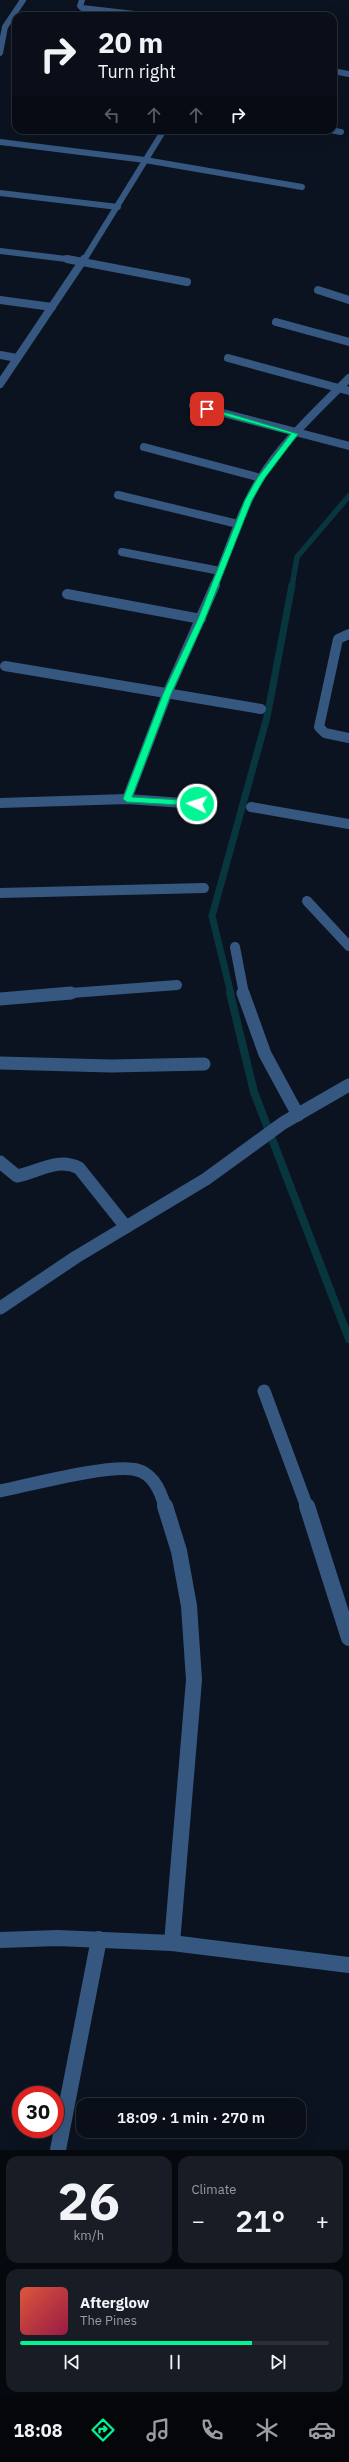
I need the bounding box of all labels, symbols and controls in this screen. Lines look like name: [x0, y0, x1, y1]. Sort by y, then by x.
text: 20 m: [98, 24, 163, 61]
icon: right: [32, 28, 84, 80]
text: Turn right: [98, 60, 176, 83]
icon: left: [101, 104, 123, 126]
icon: ahead: [143, 104, 165, 126]
icon: ahead: [185, 104, 207, 126]
icon: right: [227, 104, 249, 126]
pin: [190, 392, 224, 426]
icon: arrive: [196, 398, 218, 420]
position arrow: [176, 783, 218, 825]
speed limit sign: 30: [12, 2086, 64, 2138]
text: 18:09 · 1 min · 270 m: [117, 2108, 265, 2127]
text: 26: [58, 2167, 120, 2234]
text: Climate: [192, 2181, 236, 2198]
text: 21°: [235, 2201, 285, 2240]
text: −: [192, 2206, 205, 2235]
text: +: [316, 2206, 329, 2235]
text: km/h: [73, 2227, 104, 2244]
text: Afterglow: [80, 2293, 149, 2312]
text: The Pines: [80, 2312, 137, 2329]
icon: previous: [61, 2351, 83, 2373]
icon: pause: [164, 2351, 186, 2373]
icon: next: [267, 2351, 289, 2373]
icon: directions: [89, 2416, 117, 2444]
icon: music: [144, 2416, 172, 2444]
icon: phone: [198, 2416, 226, 2444]
icon: climate: [253, 2416, 281, 2444]
icon: car: [308, 2416, 336, 2444]
text: 18:08: [13, 2419, 62, 2442]

